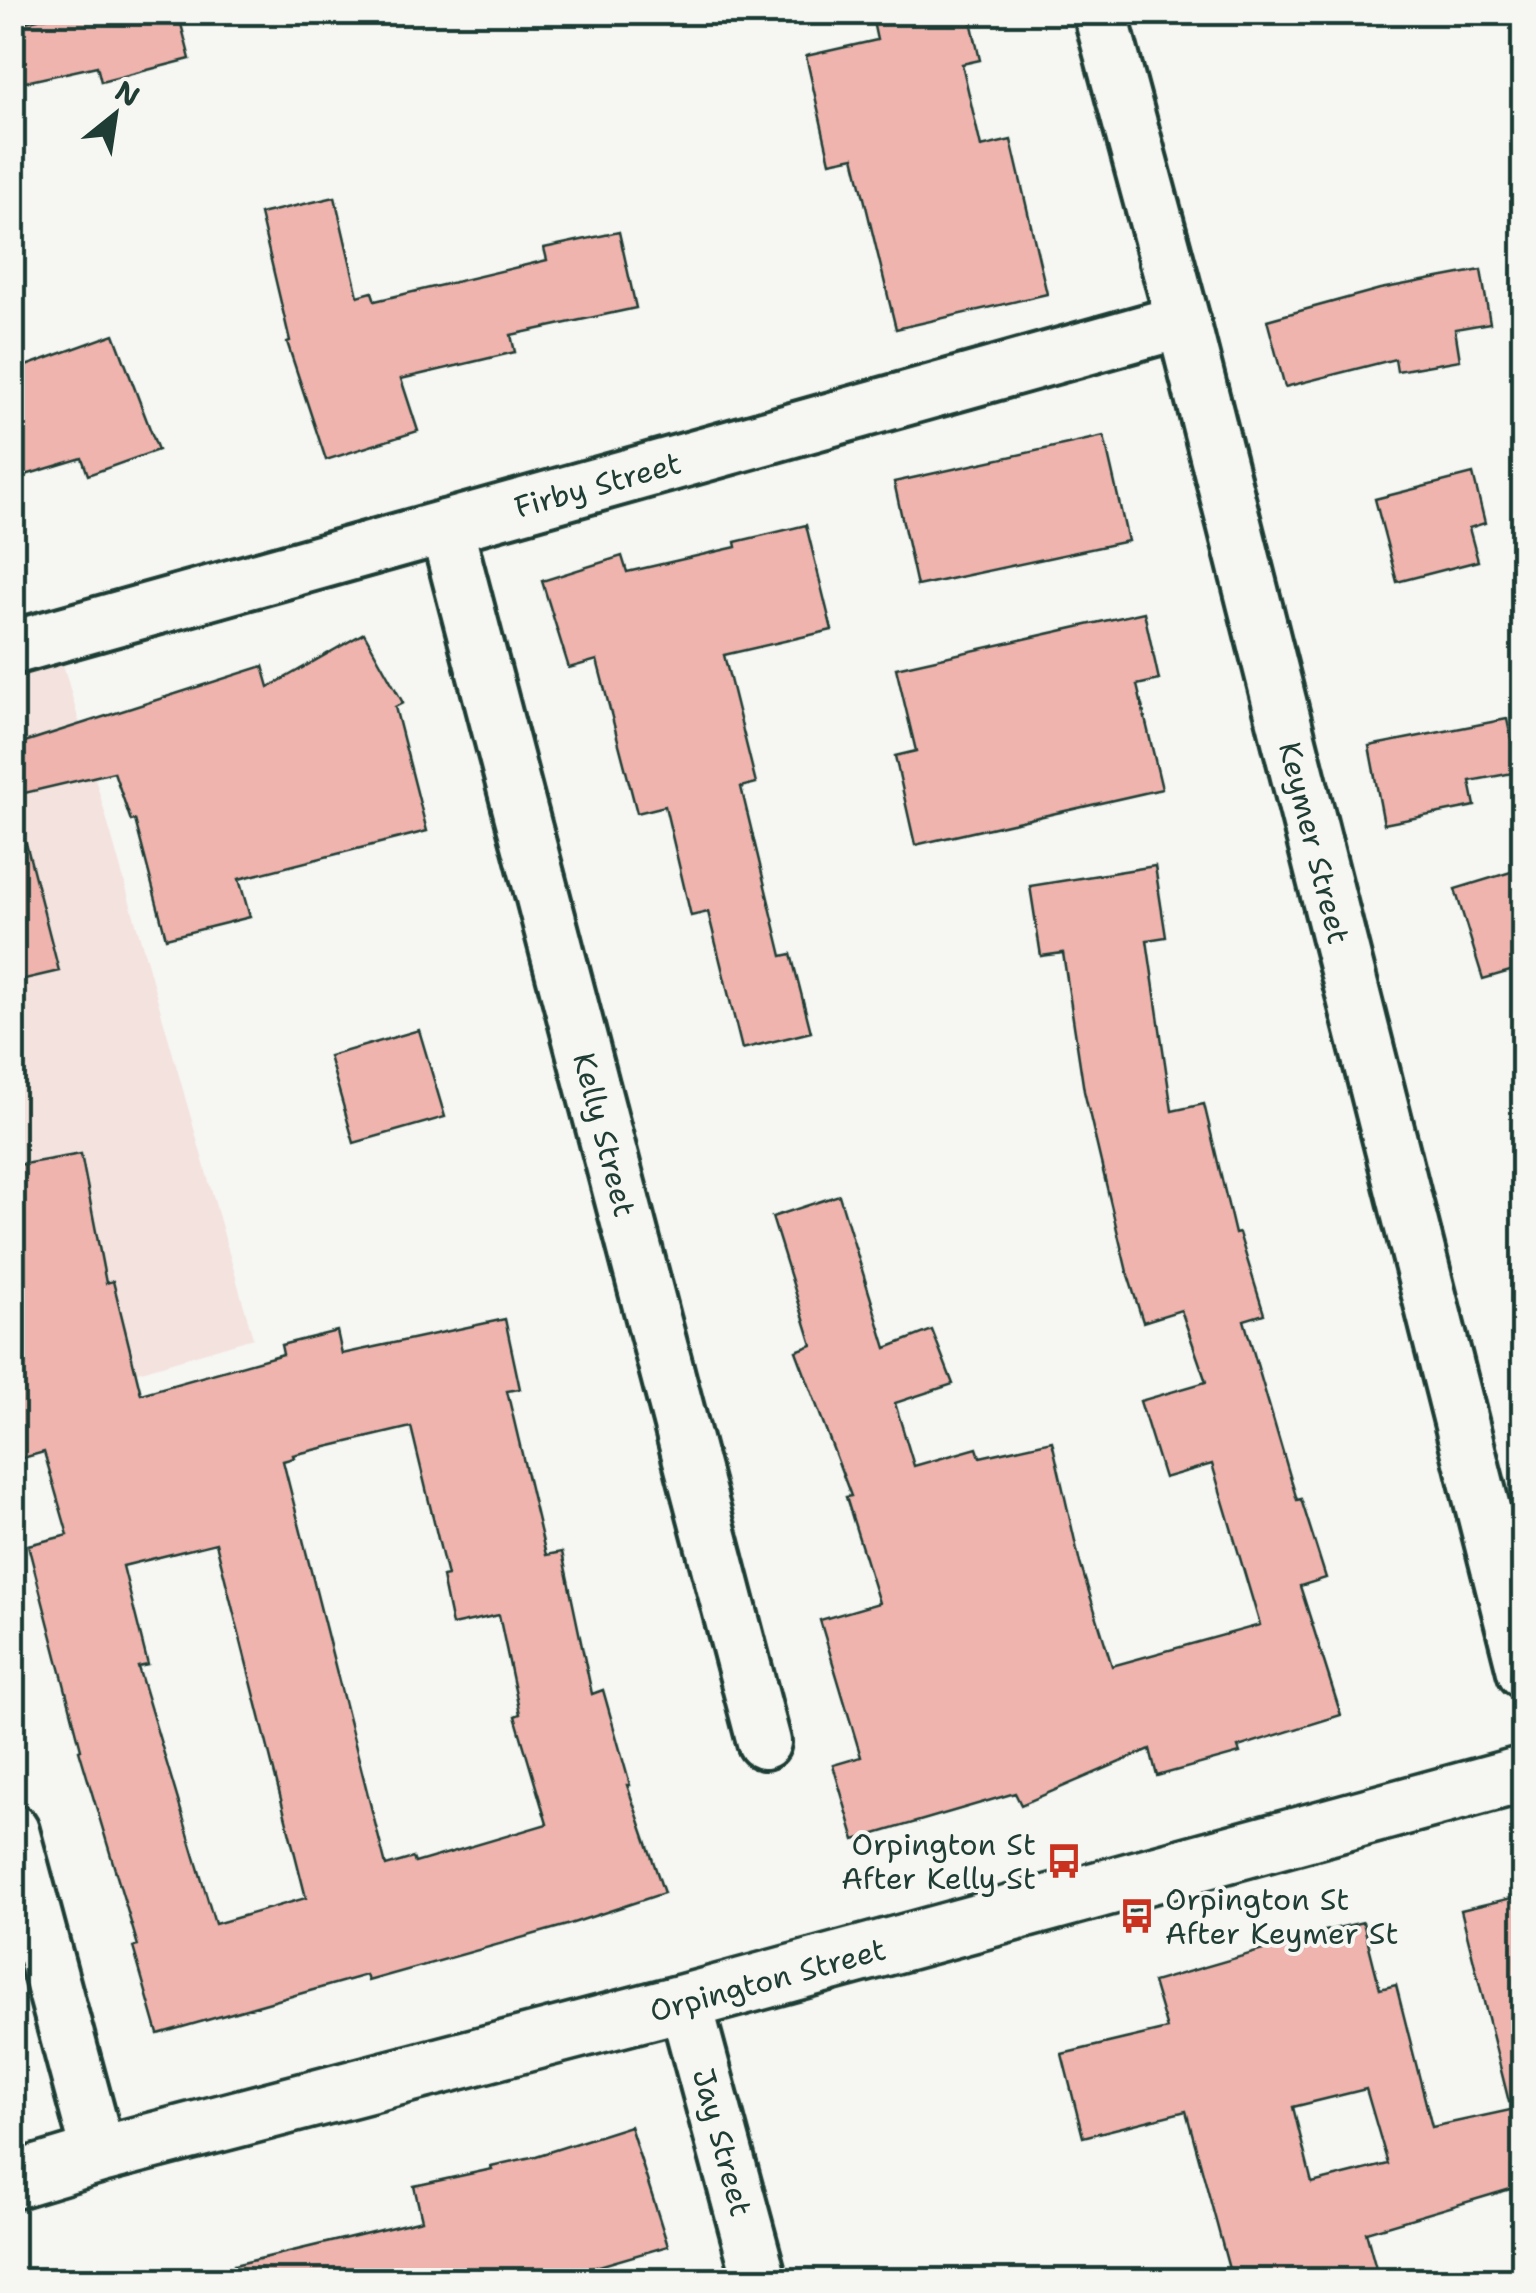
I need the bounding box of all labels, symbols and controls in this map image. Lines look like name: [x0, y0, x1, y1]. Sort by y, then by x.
north arrow: [65, 65, 165, 165]
text: N: [108, 71, 147, 115]
street label: Firby Street: [510, 442, 686, 527]
street label: Keymer Street: [1270, 737, 1360, 948]
street label: Kelly Street: [564, 1048, 646, 1221]
place label: Orpington St After Kelly St: [841, 1824, 1036, 1899]
bus stop icon: Orpington St After Kelly St: [1045, 1842, 1083, 1880]
place label: Orpington St After Keymer St: [1165, 1879, 1399, 1954]
bus stop icon: Orpington St After Keymer St: [1118, 1897, 1156, 1935]
street label: Orpington Street: [645, 1928, 890, 2031]
street label: Jay Street: [683, 2063, 762, 2221]

